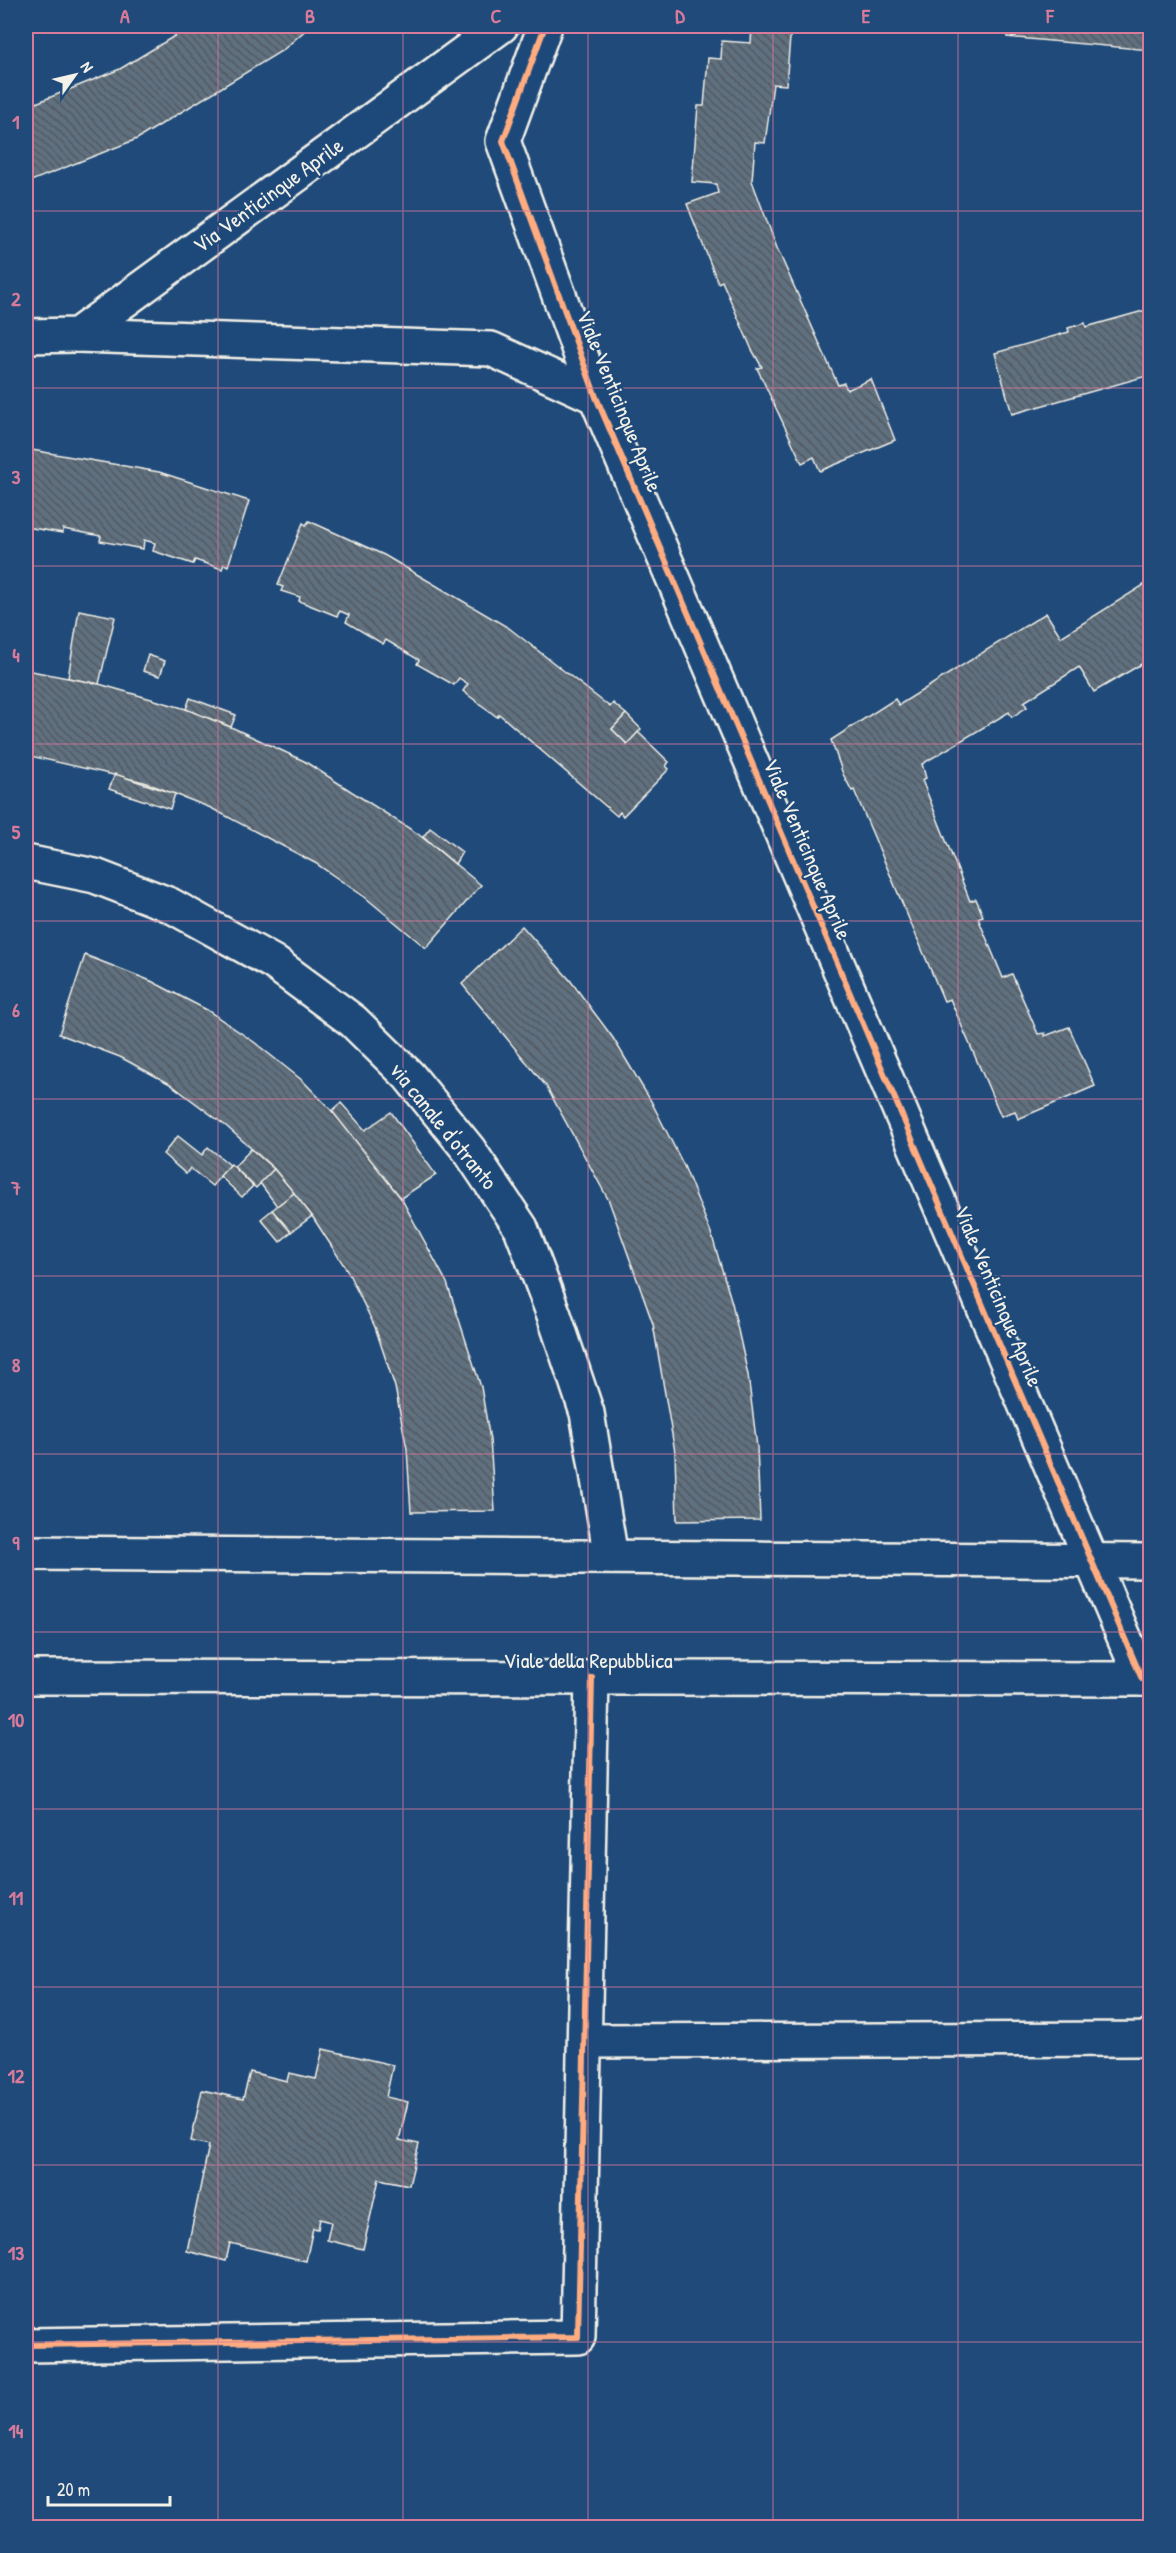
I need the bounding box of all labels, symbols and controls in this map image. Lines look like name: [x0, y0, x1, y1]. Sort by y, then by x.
text: A: [120, 2, 130, 29]
text: B: [305, 2, 315, 29]
text: C: [491, 2, 502, 29]
text: D: [675, 2, 685, 29]
text: E: [862, 2, 871, 29]
text: F: [1045, 2, 1055, 29]
north arrow: [45, 45, 105, 105]
text: N: [76, 57, 99, 77]
text: 1: [12, 108, 20, 135]
street label: Via Venticinque Aprile: [187, 130, 349, 260]
text: 2: [11, 285, 21, 312]
street label: Viale Venticinque Aprile: [570, 306, 670, 497]
text: 3: [12, 463, 21, 490]
text: 4: [12, 641, 20, 668]
street label: Viale Venticinque Aprile: [756, 754, 860, 944]
text: 5: [12, 818, 21, 845]
text: 6: [12, 996, 20, 1023]
street label: via canale d'otranto: [384, 1056, 504, 1196]
text: 7: [10, 1174, 21, 1201]
street label: Viale Venticinque Aprile: [947, 1201, 1051, 1391]
text: 8: [12, 1351, 21, 1378]
text: 9: [12, 1529, 20, 1556]
street label: Viale della Repubblica: [503, 1645, 673, 1675]
text: 10: [8, 1706, 24, 1733]
text: 11: [9, 1884, 23, 1911]
text: 12: [8, 2062, 25, 2089]
text: 13: [8, 2239, 24, 2266]
text: 14: [9, 2417, 24, 2444]
scale bar: [48, 2469, 170, 2507]
text: 20 m: [57, 2477, 90, 2502]

